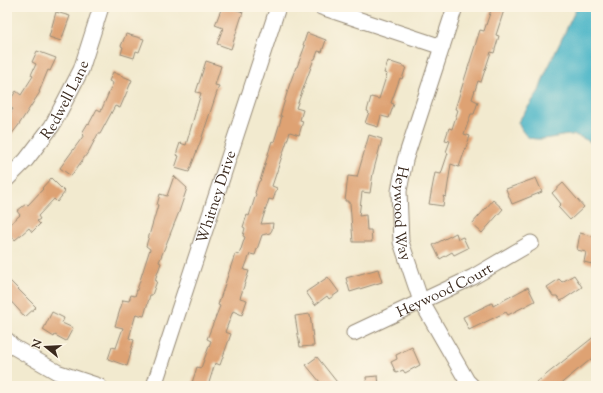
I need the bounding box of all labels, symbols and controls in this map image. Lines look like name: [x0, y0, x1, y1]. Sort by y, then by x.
street label: Redwell Lane: [36, 58, 95, 144]
street label: Whitney Drive: [192, 148, 242, 247]
street label: Heywood Way: [387, 164, 416, 264]
street label: Heywood Court: [393, 259, 497, 323]
north arrow: [26, 327, 66, 367]
text: N: [28, 337, 46, 352]

